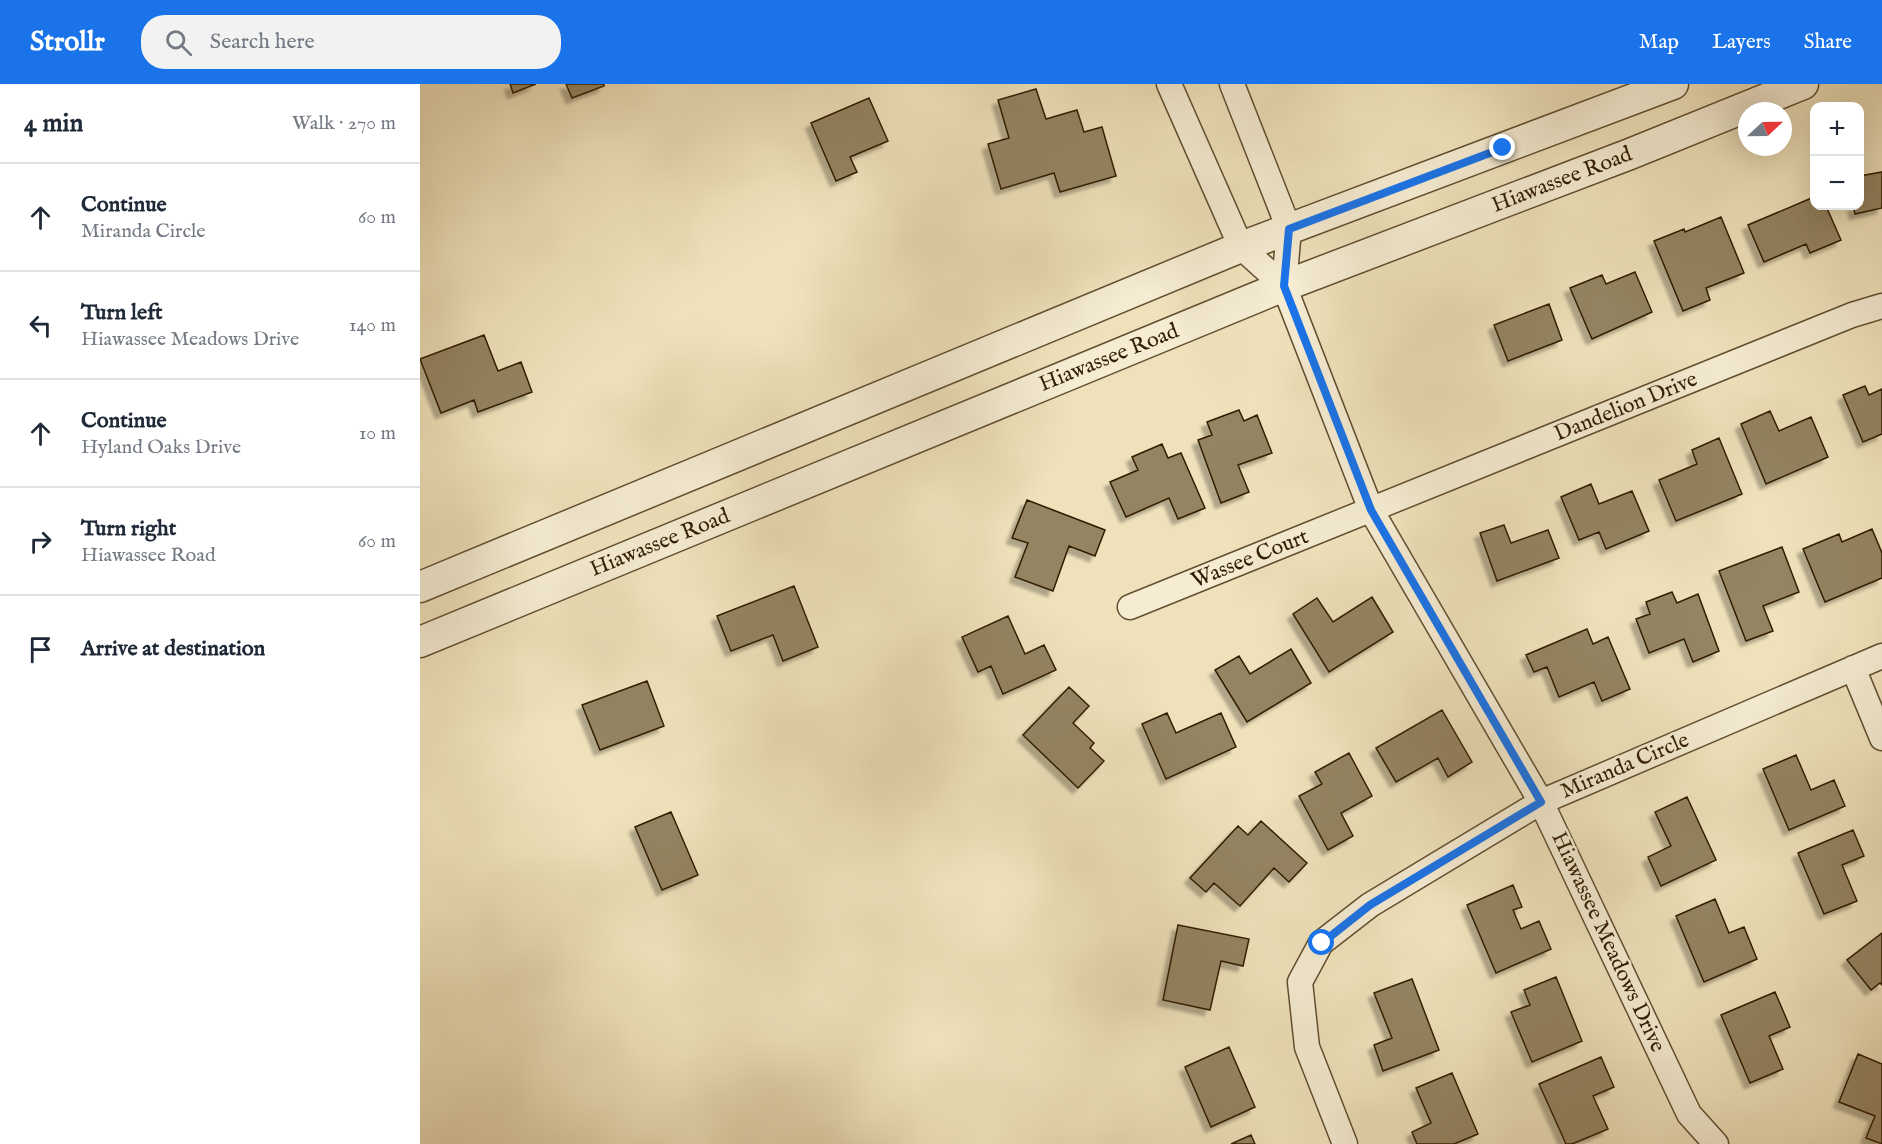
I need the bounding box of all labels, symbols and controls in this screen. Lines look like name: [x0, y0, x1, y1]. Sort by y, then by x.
search box: [141, 15, 561, 69]
text: Strollr: [30, 25, 105, 60]
icon: search: [162, 26, 195, 59]
text: Search here: [210, 28, 315, 56]
text: Map: [1639, 29, 1679, 56]
text: Layers: [1712, 29, 1771, 56]
text: Share: [1804, 29, 1852, 56]
north arrow: [1738, 102, 1792, 156]
map controls: [1810, 102, 1864, 210]
button: +: [1810, 102, 1864, 156]
text: 4 min: [24, 107, 83, 140]
text: Walk · 270 m: [292, 111, 396, 136]
route end: [1489, 134, 1515, 160]
street label: Hiawassee Road: [1488, 140, 1636, 220]
button: −: [1810, 156, 1864, 210]
text: Continue: [81, 191, 167, 219]
icon: ahead: [24, 201, 57, 234]
text: 60 m: [358, 205, 396, 230]
text: Miranda Circle: [81, 219, 206, 244]
text: Turn left: [81, 299, 163, 327]
icon: left: [24, 309, 57, 342]
text: 140 m: [349, 313, 396, 338]
street label: Hiawassee Road: [1035, 317, 1183, 399]
text: Hiawassee Meadows Drive: [81, 327, 299, 352]
street label: Dandelion Drive: [1550, 366, 1702, 448]
text: Continue: [81, 407, 167, 435]
icon: ahead: [24, 417, 57, 450]
text: 10 m: [359, 421, 396, 446]
text: Hyland Oaks Drive: [81, 435, 241, 460]
street label: Hiawassee Road: [586, 502, 734, 584]
text: Turn right: [81, 515, 176, 543]
street label: Wassee Court: [1187, 523, 1313, 595]
icon: right: [24, 525, 57, 558]
text: 60 m: [358, 529, 396, 554]
text: Hiawassee Road: [81, 543, 216, 568]
icon: arrive: [24, 633, 57, 666]
text: Arrive at destination: [81, 635, 265, 663]
street label: Miranda Circle: [1556, 726, 1694, 806]
street label: Hiawassee Meadows Drive: [1545, 827, 1671, 1057]
route start: [1308, 929, 1334, 955]

